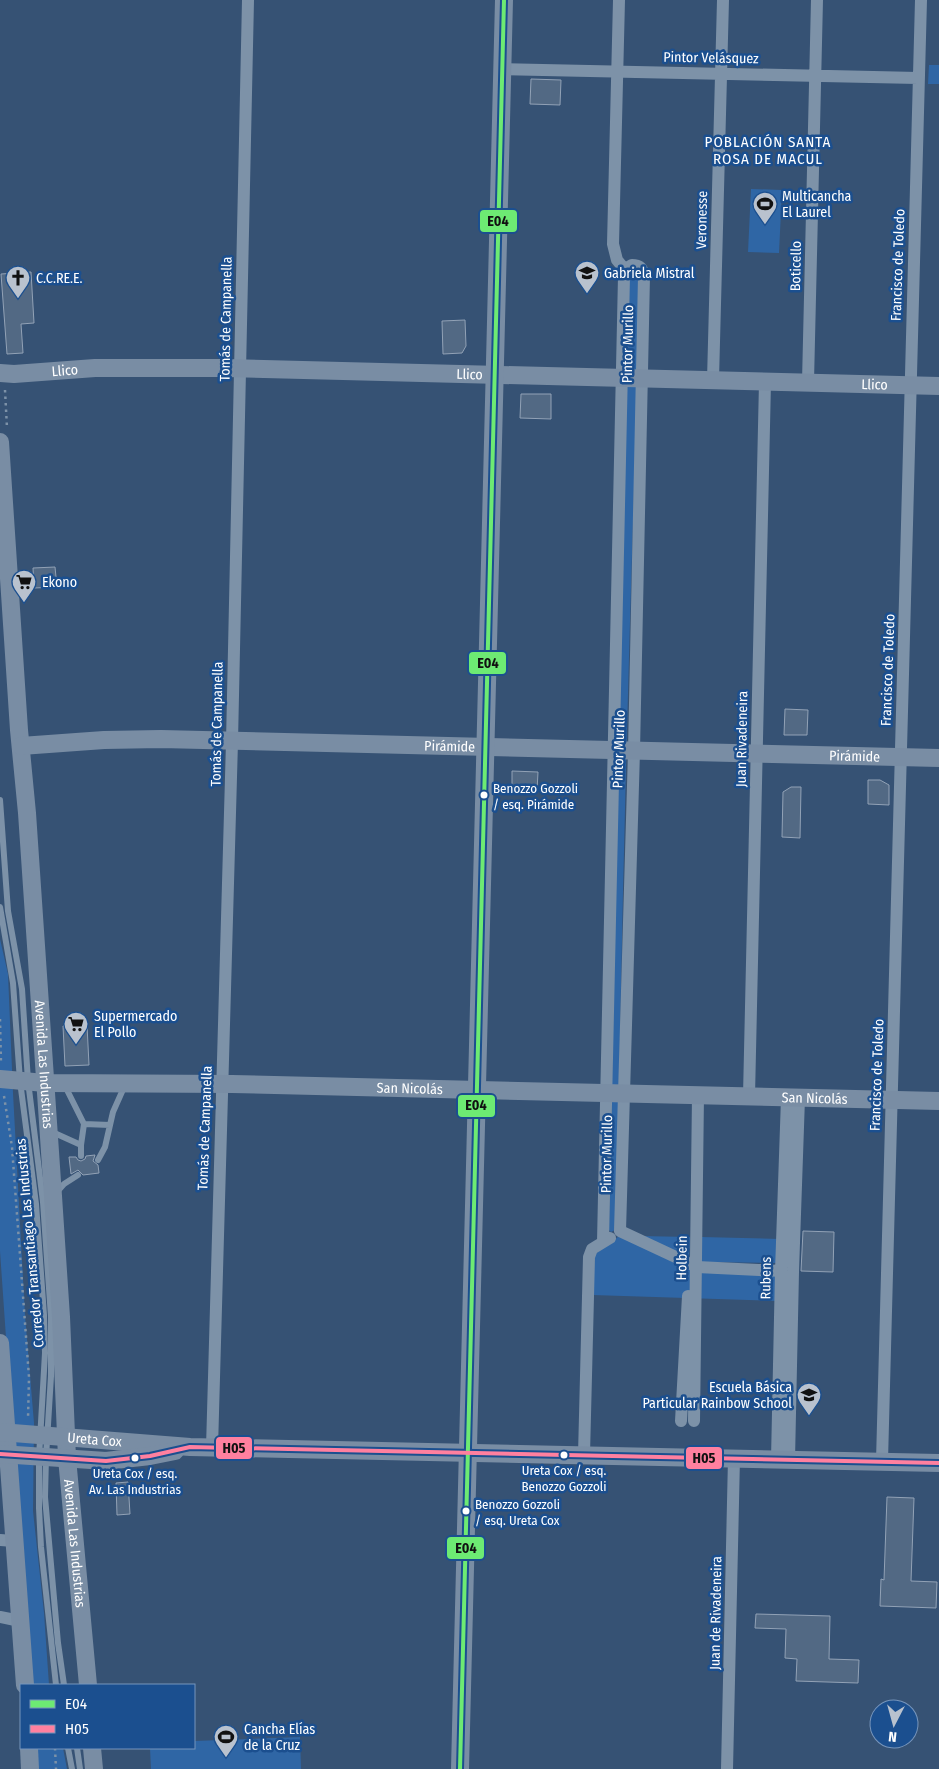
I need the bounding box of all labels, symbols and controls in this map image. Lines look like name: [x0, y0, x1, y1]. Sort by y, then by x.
street label: Pintor Velásquez: [663, 49, 759, 67]
district label: POBLACIÓN SANTA ROSA DE MACUL: [705, 133, 831, 168]
place label: Multicancha El Laurel: [782, 188, 852, 221]
street label: Veronesse: [693, 190, 711, 249]
sports icon: Multicancha El Laurel: [752, 191, 778, 225]
line badge: E04: [479, 209, 518, 233]
street label: Francisco de Toledo: [888, 209, 908, 321]
text: E04: [487, 213, 509, 230]
street label: Boticello: [787, 241, 805, 291]
street label: Tomás de Campanella: [216, 256, 236, 382]
school or university icon: Gabriela Mistral: [574, 260, 600, 294]
church icon: C.C.RE.E.: [5, 265, 31, 299]
place label: Gabriela Mistral: [604, 265, 695, 282]
place label: C.C.RE.E.: [36, 270, 83, 287]
street label: Pintor Murillo: [619, 305, 637, 383]
street label: Llico: [51, 361, 79, 380]
street label: Llico: [456, 365, 483, 383]
street label: Llico: [861, 376, 888, 393]
supermarket icon: Ekono: [11, 569, 37, 603]
place label: Ekono: [42, 574, 77, 591]
street label: Francisco de Toledo: [878, 614, 898, 726]
line badge: E04: [468, 651, 507, 675]
text: E04: [477, 655, 499, 672]
street label: Tomás de Campanella: [207, 661, 227, 787]
street label: Juan Rivadeneira: [733, 691, 751, 787]
street label: Pintor Murillo: [609, 709, 629, 789]
street label: Pirámide: [424, 737, 475, 755]
street label: Pirámide: [829, 747, 880, 765]
place label: Benozzo Gozzoli / esq. Pirámide: [493, 781, 578, 812]
marker: Benozzo Gozzoli / esq. Pirámide: [479, 790, 489, 800]
street label: Avenida Las Industrias: [31, 1000, 57, 1129]
place label: Supermercado El Pollo: [94, 1008, 177, 1041]
supermarket icon: Supermercado El Pollo: [63, 1011, 89, 1045]
street label: Francisco de Toledo: [867, 1019, 887, 1131]
street label: Tomás de Campanella: [194, 1065, 216, 1191]
street label: San Nicolás: [377, 1079, 443, 1098]
street label: San Nicolás: [781, 1089, 848, 1107]
line badge: E04: [457, 1094, 496, 1118]
text: E04: [465, 1097, 487, 1114]
street label: Pintor Murillo: [598, 1115, 616, 1193]
street label: Corredor Transantiago Las Industrias: [12, 1138, 48, 1348]
street label: Holbein: [673, 1235, 691, 1281]
street label: Rubens: [757, 1256, 775, 1299]
place label: Escuela Básica Particular Rainbow School: [642, 1379, 792, 1412]
school or university icon: Escuela Básica Particular Rainbow School: [796, 1382, 822, 1416]
street label: Ureta Cox: [67, 1429, 123, 1450]
line badge: H05: [215, 1436, 253, 1460]
text: H05: [223, 1440, 246, 1457]
line badge: H05: [685, 1446, 723, 1470]
marker: Ureta Cox / esq. Benozzo Gozzoli: [559, 1450, 569, 1460]
text: H05: [693, 1450, 716, 1467]
marker: Ureta Cox / esq. Av. Las Industrias: [130, 1453, 140, 1463]
place label: Ureta Cox / esq. Benozzo Gozzoli: [521, 1463, 607, 1494]
place label: Ureta Cox / esq. Av. Las Industrias: [89, 1466, 181, 1497]
street label: Avenida Las Industrias: [60, 1478, 89, 1608]
place label: Benozzo Gozzoli / esq. Ureta Cox: [475, 1497, 560, 1528]
marker: Benozzo Gozzoli / esq. Ureta Cox: [461, 1506, 471, 1516]
line badge: E04: [446, 1536, 485, 1560]
text: E04: [455, 1540, 477, 1557]
street label: Juan de Rivadeneira: [707, 1556, 725, 1670]
legend: [20, 1684, 195, 1749]
text: E04: [65, 1695, 87, 1713]
north arrow: [869, 1699, 919, 1749]
text: H05: [65, 1720, 89, 1738]
place label: Cancha Elías de la Cruz: [244, 1721, 315, 1754]
sports icon: Cancha Elías de la Cruz: [213, 1724, 239, 1758]
text: N: [888, 1728, 898, 1745]

